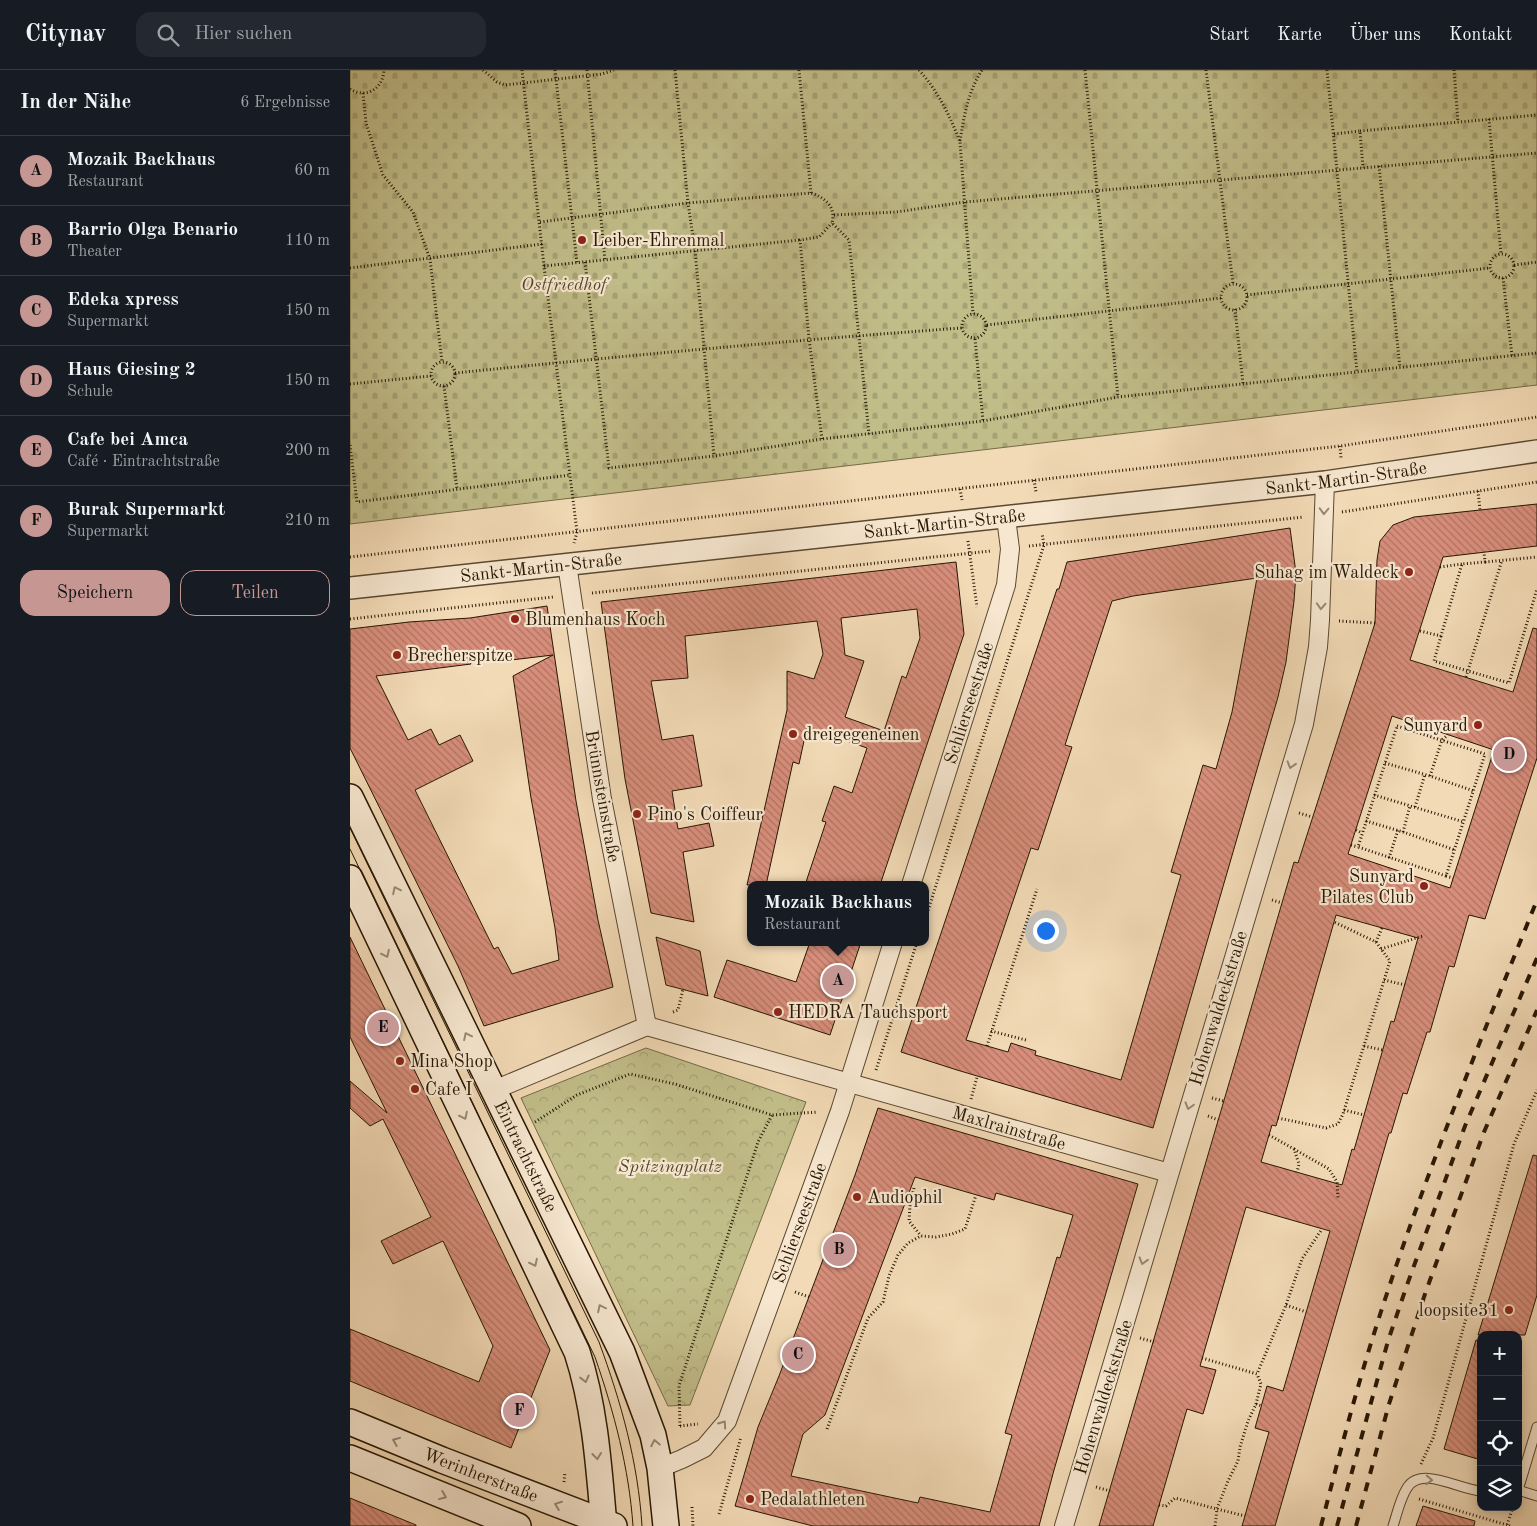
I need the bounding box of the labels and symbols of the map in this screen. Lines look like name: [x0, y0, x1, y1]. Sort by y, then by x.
place label: Leiber-Ehrenmal: [592, 232, 725, 250]
marker: Leiber-Ehrenmal: [576, 234, 588, 246]
park label: Ostfriedhof: [521, 276, 610, 294]
street label: Sankt-Martin-Straße: [1264, 459, 1428, 498]
street label: Sankt-Martin-Straße: [863, 507, 1026, 542]
one-way arrow: [1319, 508, 1329, 516]
street label: Sankt-Martin-Straße: [459, 551, 623, 586]
place label: Suhag im Waldeck: [1254, 564, 1399, 582]
marker: Suhag im Waldeck: [1403, 566, 1415, 578]
one-way arrow: [1316, 603, 1327, 611]
place label: Blumenhaus Koch: [525, 611, 666, 629]
marker: Blumenhaus Koch: [509, 613, 521, 625]
street label: Schlierseestraße: [942, 640, 997, 766]
place label: Brecherspitze: [407, 647, 513, 665]
marker: Brecherspitze: [391, 649, 403, 661]
place label: Sunyard: [1403, 717, 1468, 735]
marker: Sunyard: [1472, 719, 1484, 731]
place label: dreigegeneinen: [803, 726, 920, 744]
marker: dreigegeneinen: [787, 728, 799, 740]
street label: Brünnsteinstraße: [582, 729, 623, 864]
pin: D: [1493, 736, 1525, 774]
one-way arrow: [1287, 761, 1297, 769]
place label: Pino's Coiffeur: [647, 806, 764, 824]
marker: Pino's Coiffeur: [631, 808, 643, 820]
place label: Sunyard Pilates Club: [1320, 868, 1414, 907]
marker: Sunyard Pilates Club: [1418, 880, 1430, 892]
one-way arrow: [392, 887, 402, 896]
your location: [1033, 918, 1059, 944]
street label: Hohenwaldeckstraße: [1187, 929, 1251, 1088]
one-way arrow: [380, 949, 390, 958]
pin: A: [822, 962, 854, 1000]
place label: HEDRA Tauchsport: [788, 1004, 948, 1022]
marker: HEDRA Tauchsport: [772, 1006, 784, 1018]
pin: E: [367, 1009, 399, 1047]
one-way arrow: [463, 1032, 474, 1041]
place label: Mina Shop: [410, 1053, 493, 1071]
marker: Mina Shop: [394, 1055, 406, 1067]
place label: Cafe I: [425, 1081, 472, 1099]
marker: Cafe I: [409, 1083, 421, 1095]
street label: Eintrachtstraße: [490, 1098, 560, 1215]
one-way arrow: [1185, 1101, 1195, 1109]
street label: Maxlrainstraße: [950, 1104, 1068, 1154]
one-way arrow: [458, 1111, 468, 1120]
park label: Spitzingplatz: [618, 1158, 722, 1176]
street label: Schlierseestraße: [770, 1160, 830, 1286]
place label: Audiophil: [867, 1189, 943, 1207]
marker: Audiophil: [851, 1191, 863, 1203]
pin: B: [823, 1231, 855, 1269]
one-way arrow: [1139, 1257, 1149, 1265]
one-way arrow: [528, 1258, 538, 1267]
place label: loopsite31: [1419, 1302, 1499, 1320]
one-way arrow: [597, 1304, 607, 1313]
marker: loopsite31: [1503, 1304, 1515, 1316]
street label: Hohenwaldeckstraße: [1072, 1318, 1136, 1477]
pin: C: [782, 1336, 814, 1374]
one-way arrow: [579, 1375, 590, 1384]
pin: F: [503, 1392, 535, 1430]
one-way arrow: [717, 1420, 726, 1430]
one-way arrow: [393, 1437, 401, 1447]
one-way arrow: [650, 1439, 661, 1448]
street label: Werinherstraße: [420, 1445, 540, 1506]
one-way arrow: [591, 1452, 602, 1460]
one-way arrow: [1426, 1474, 1434, 1485]
one-way arrow: [438, 1489, 447, 1500]
place label: Pedalathleten: [760, 1491, 865, 1509]
marker: Pedalathleten: [744, 1493, 756, 1505]
one-way arrow: [554, 1501, 563, 1511]

